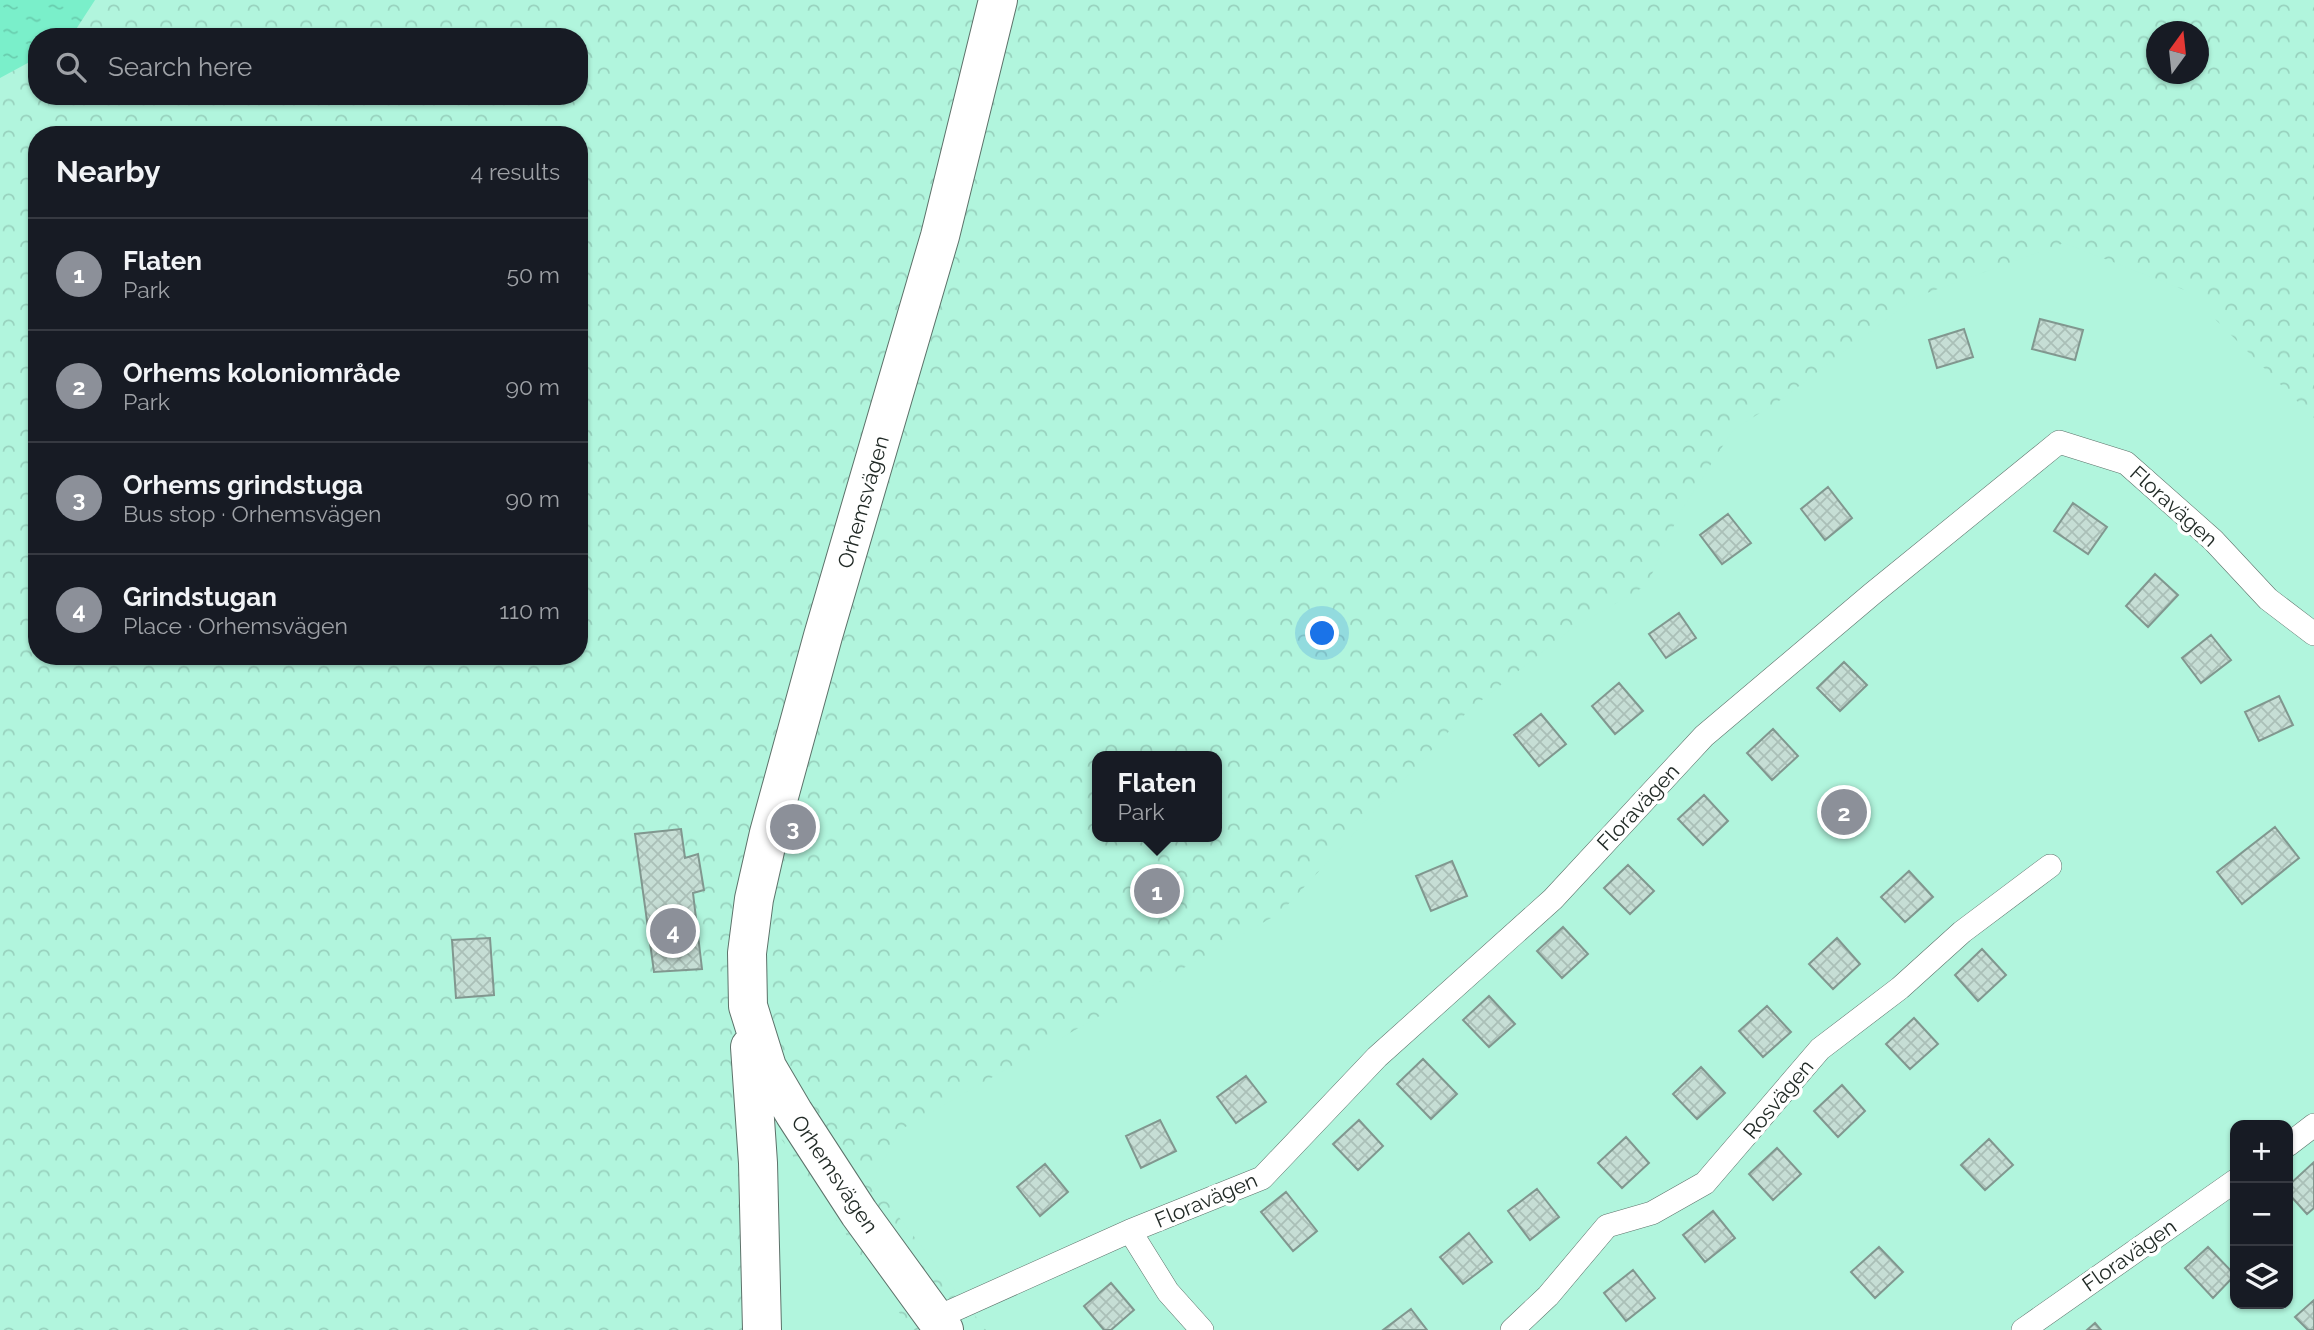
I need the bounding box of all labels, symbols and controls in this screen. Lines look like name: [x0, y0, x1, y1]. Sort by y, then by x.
north arrow: [2146, 21, 2209, 84]
search box: [28, 28, 588, 105]
icon: search: [52, 48, 90, 86]
text: Search here: [108, 52, 252, 82]
text: Nearby: [56, 154, 160, 189]
text: 4 results: [471, 158, 560, 185]
text: Flaten: [123, 246, 202, 276]
text: 1: [73, 261, 85, 288]
text: 50 m: [506, 261, 560, 288]
text: Park: [123, 276, 170, 303]
text: Orhems koloniområde: [123, 358, 400, 388]
text: 2: [73, 373, 85, 400]
text: 90 m: [505, 373, 560, 400]
text: Park: [123, 388, 170, 415]
street label: Orhemsvägen: [832, 433, 894, 571]
street label: Floravägen: [2125, 460, 2223, 552]
text: Orhems grindstuga: [123, 470, 363, 500]
text: 3: [73, 485, 85, 512]
text: 90 m: [505, 485, 560, 512]
text: Bus stop · Orhemsvägen: [123, 500, 381, 527]
text: Grindstugan: [123, 582, 277, 612]
text: 4: [72, 597, 86, 624]
text: 110 m: [499, 597, 560, 624]
text: Place · Orhemsvägen: [123, 612, 348, 639]
your location: [1305, 616, 1339, 650]
popup: [1092, 751, 1222, 842]
street label: Floravägen: [1592, 759, 1684, 855]
text: Flaten: [1117, 768, 1197, 798]
pin: 2: [1821, 786, 1867, 838]
text: Park: [1117, 798, 1164, 825]
pin: 3: [770, 801, 816, 853]
pin: 1: [1134, 865, 1180, 917]
pin: 4: [650, 905, 696, 957]
street label: Rosvägen: [1738, 1054, 1818, 1144]
street label: Orhemsvägen: [786, 1110, 884, 1238]
map controls: [2230, 1120, 2293, 1309]
button: +: [2230, 1120, 2293, 1183]
street label: Floravägen: [1151, 1167, 1261, 1233]
button: −: [2230, 1183, 2293, 1246]
street label: Floravägen: [2077, 1214, 2181, 1296]
button: layers: [2230, 1246, 2293, 1309]

